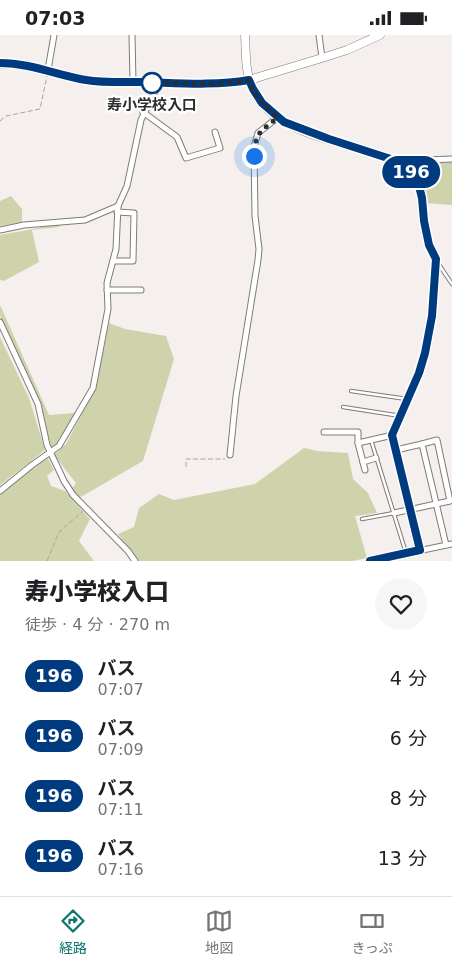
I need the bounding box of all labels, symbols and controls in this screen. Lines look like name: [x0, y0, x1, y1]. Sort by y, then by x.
text: 07:03: [25, 7, 85, 29]
marker: 寿小学校入口: [141, 72, 163, 94]
place label: 寿小学校入口: [107, 96, 197, 114]
your location: [242, 144, 267, 169]
line badge: 196: [382, 156, 440, 188]
text: 196: [392, 161, 430, 182]
text: 寿小学校入口: [25, 578, 169, 606]
button: heart: [375, 578, 427, 630]
text: 徒歩 · 4 分 · 270 m: [25, 615, 170, 634]
text: バス: [98, 657, 136, 679]
text: 196: [35, 665, 73, 686]
text: 4 分: [390, 667, 427, 689]
text: 07:07: [98, 680, 144, 699]
text: バス: [98, 717, 136, 739]
text: 196: [35, 725, 73, 746]
text: 6 分: [390, 727, 427, 749]
text: 07:09: [98, 740, 144, 759]
text: バス: [98, 777, 136, 799]
text: 196: [35, 785, 73, 806]
text: 8 分: [390, 787, 427, 809]
text: 07:11: [98, 800, 144, 819]
text: バス: [98, 837, 136, 859]
text: 196: [35, 845, 73, 866]
text: 13 分: [378, 847, 427, 869]
text: 07:16: [98, 860, 144, 879]
tab: 経路: [59, 907, 87, 957]
tab: 地図: [205, 907, 233, 957]
tab: きっぷ: [351, 907, 393, 957]

